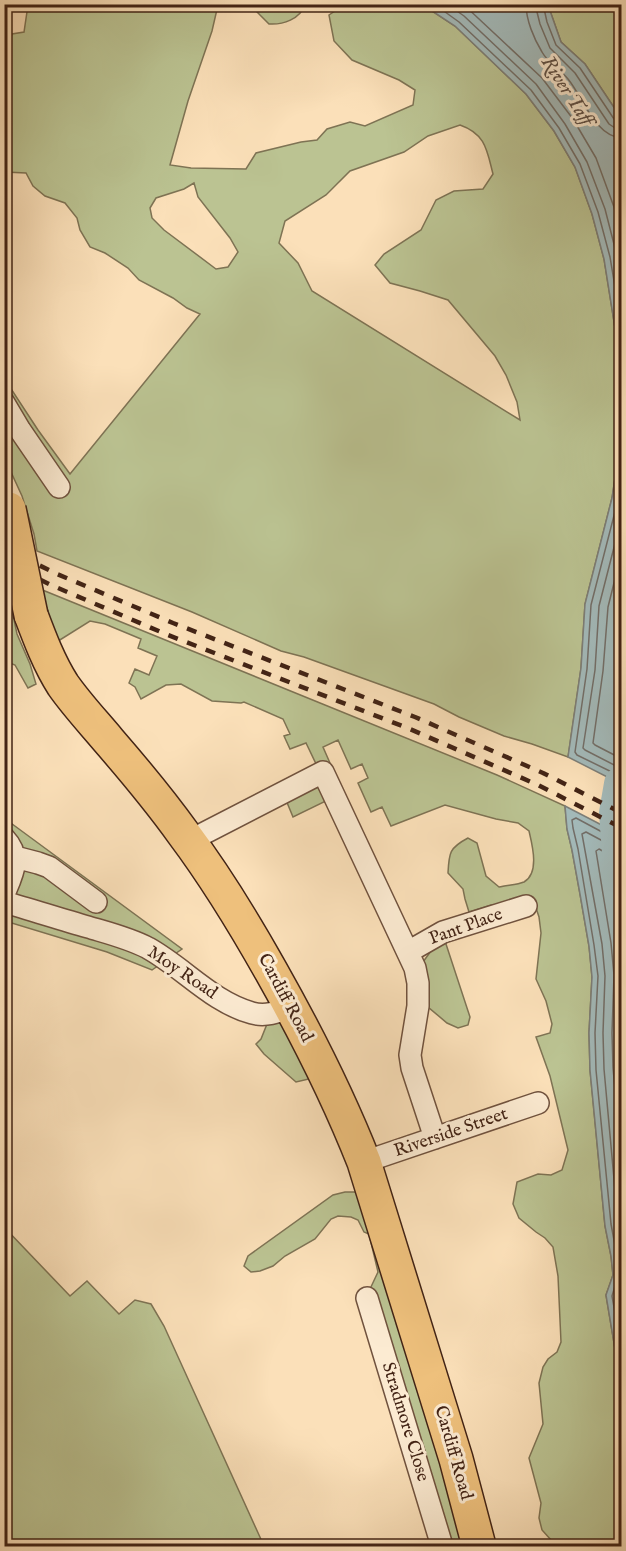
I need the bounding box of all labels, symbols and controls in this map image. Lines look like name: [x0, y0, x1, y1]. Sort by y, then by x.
water label: River Taff: [535, 51, 601, 135]
street label: Pant Place: [426, 903, 506, 951]
street label: Moy Road: [142, 941, 222, 1005]
street label: Cardiff Road: [252, 950, 318, 1047]
street label: Riverside Street: [391, 1103, 511, 1163]
street label: Stradmore Close: [376, 1360, 434, 1484]
street label: Cardiff Road: [429, 1403, 478, 1503]

